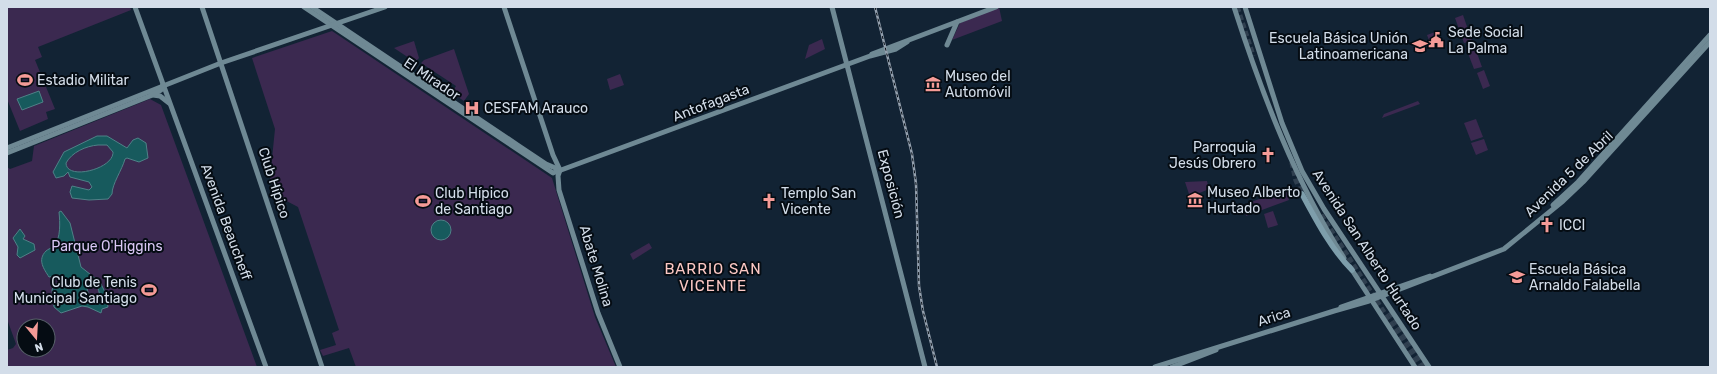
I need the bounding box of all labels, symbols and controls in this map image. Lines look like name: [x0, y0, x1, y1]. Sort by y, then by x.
place label: Sede Social La Palma: [1448, 24, 1523, 57]
place label: Escuela Básica Unión Latinoamericana: [1269, 30, 1408, 63]
public building icon: Sede Social La Palma: [1427, 31, 1445, 49]
school or university icon: Escuela Básica Unión Latinoamericana: [1411, 37, 1429, 55]
street label: El Mirador: [401, 54, 464, 104]
place label: Museo del Automóvil: [945, 68, 1011, 101]
sports icon: Estadio Militar: [16, 71, 34, 89]
place label: Estadio Militar: [37, 72, 129, 89]
museum icon: Museo del Automóvil: [924, 75, 942, 93]
street label: Antofagasta: [670, 81, 752, 125]
hospital icon: CESFAM Arauco: [463, 99, 481, 117]
place label: CESFAM Arauco: [484, 100, 588, 117]
street label: Avenida 5 de Abril: [1521, 127, 1617, 221]
place label: Parroquia Jesús Obrero: [1169, 139, 1256, 172]
street label: Club Hípico: [255, 145, 293, 221]
church icon: Parroquia Jesús Obrero: [1259, 146, 1277, 164]
street label: Exposición: [874, 148, 908, 220]
street label: Avenida Beaucheff: [197, 161, 255, 283]
street label: Avenida San Alberto Hurtado: [1309, 166, 1425, 334]
place label: Museo Alberto Hurtado: [1207, 184, 1300, 217]
place label: Club Hípico de Santiago: [435, 185, 512, 218]
place label: Templo San Vicente: [781, 185, 856, 218]
museum icon: Museo Alberto Hurtado: [1186, 191, 1204, 209]
sports icon: Club Hípico de Santiago: [414, 192, 432, 210]
church icon: Templo San Vicente: [760, 192, 778, 210]
church icon: ICCI: [1538, 216, 1556, 234]
place label: ICCI: [1559, 217, 1585, 234]
street label: Abate Molina: [576, 223, 616, 309]
park label: Parque O'Higgins: [51, 238, 163, 255]
district label: BARRIO SAN VICENTE: [664, 260, 762, 295]
place label: Escuela Básica Arnaldo Falabella: [1529, 261, 1640, 294]
school or university icon: Escuela Básica Arnaldo Falabella: [1508, 268, 1526, 286]
place label: Club de Tenis Municipal Santiago: [14, 274, 137, 307]
sports icon: Club de Tenis Municipal Santiago: [140, 281, 158, 299]
street label: Arica: [1255, 304, 1293, 330]
north arrow: [16, 318, 56, 358]
text: N: [33, 340, 45, 354]

